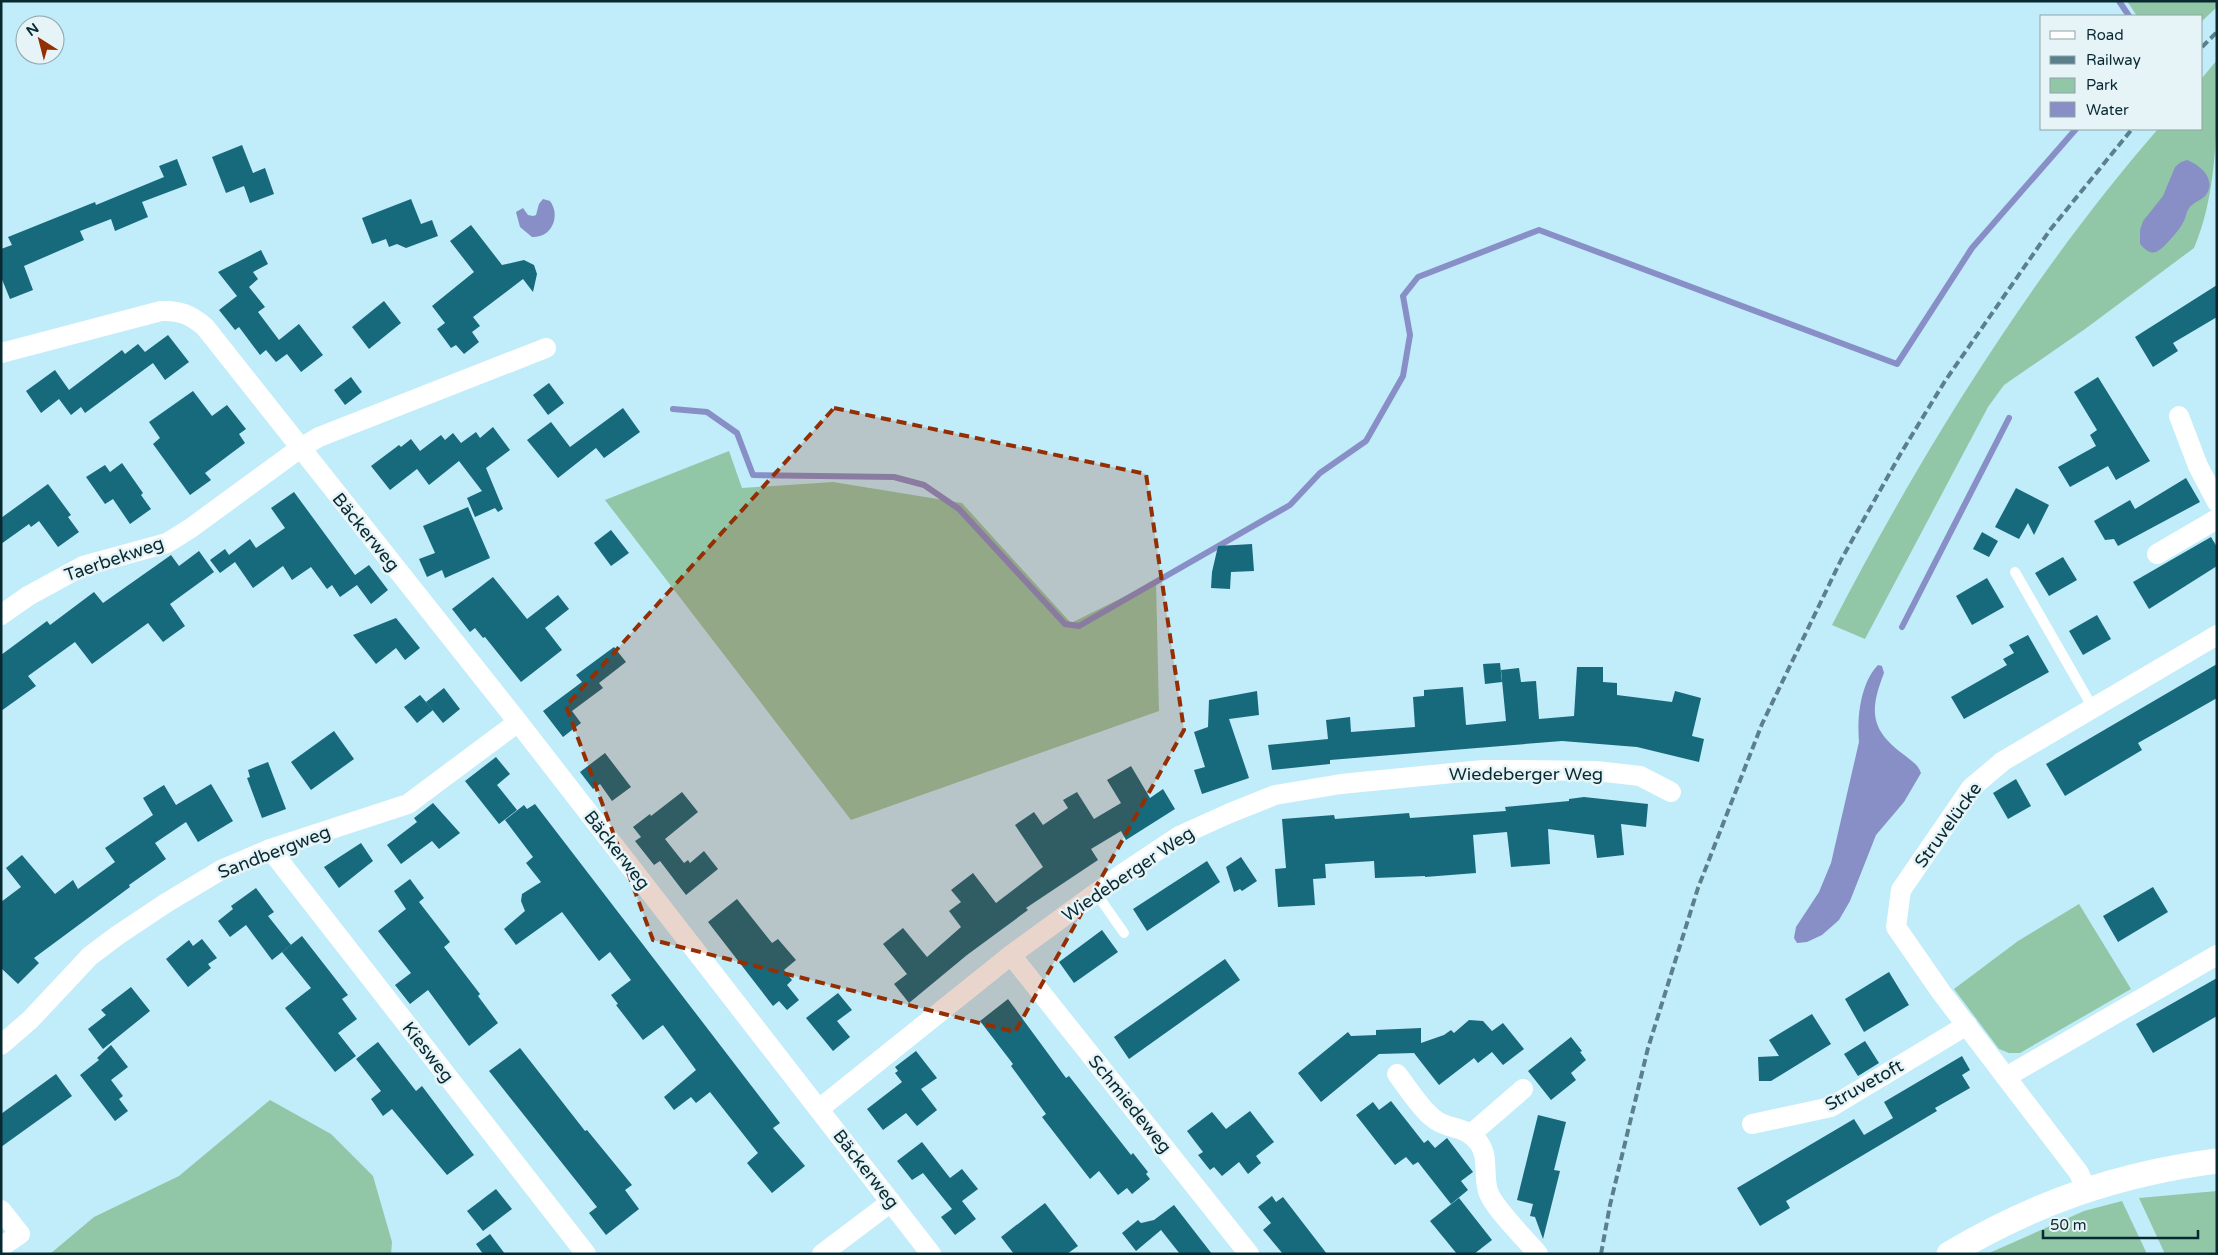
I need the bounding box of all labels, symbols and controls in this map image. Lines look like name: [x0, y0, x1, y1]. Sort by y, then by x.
north arrow: [15, 15, 65, 65]
legend: [2040, 15, 2203, 130]
text: N: [23, 20, 42, 40]
text: Road: [2086, 26, 2124, 44]
text: Railway: [2086, 51, 2141, 69]
text: Park: [2086, 76, 2118, 94]
text: Water: [2086, 101, 2129, 119]
street label: Bäckerweg: [328, 488, 404, 576]
street label: Taerbekweg: [61, 532, 167, 586]
street label: Wiedeberger Weg: [1449, 763, 1603, 785]
street label: Struvelücke: [1910, 778, 1986, 872]
street label: Bäckerweg: [579, 806, 655, 894]
street label: Sandbergweg: [215, 820, 333, 884]
street label: Wiedeberger Weg: [1058, 822, 1198, 926]
street label: Kiesweg: [397, 1017, 459, 1087]
street label: Schmiedeweg: [1084, 1050, 1176, 1158]
street label: Struvetoft: [1821, 1054, 1907, 1116]
street label: Bäckerweg: [828, 1125, 904, 1213]
scale bar: [2043, 1208, 2198, 1240]
text: 50 m: [2050, 1216, 2087, 1234]

